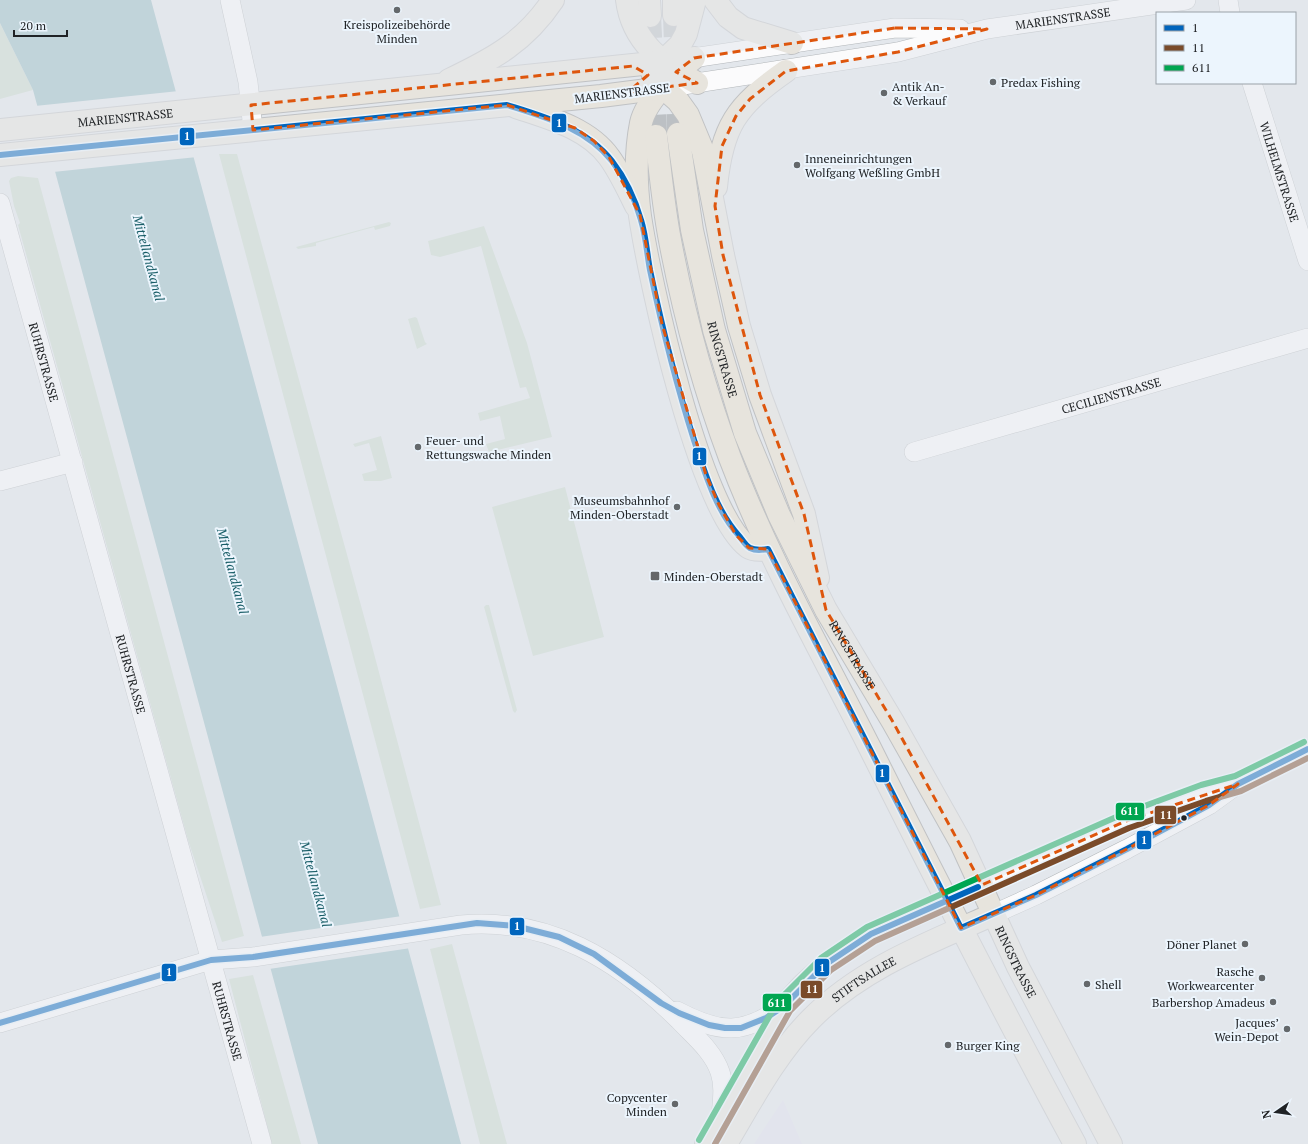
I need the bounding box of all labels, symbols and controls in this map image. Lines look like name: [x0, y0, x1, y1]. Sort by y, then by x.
street label: MARIENSTRASSE: [1014, 4, 1111, 32]
marker: Kreispolizeibehörde Minden: [392, 5, 402, 15]
scale bar: [14, 12, 67, 38]
legend: [1156, 12, 1296, 84]
place label: Kreispolizeibehörde Minden: [344, 17, 450, 46]
text: 20 m: [20, 18, 47, 33]
text: 1: [1192, 20, 1198, 35]
text: 11: [1192, 40, 1205, 55]
text: 611: [1192, 60, 1211, 75]
place label: Predax Fishing: [1001, 75, 1081, 90]
marker: Predax Fishing: [988, 77, 998, 87]
place label: Antik An- & Verkauf: [892, 79, 947, 108]
street label: MARIENSTRASSE: [574, 80, 670, 106]
marker: Antik An- & Verkauf: [879, 88, 889, 98]
street label: MARIENSTRASSE: [77, 105, 174, 129]
line badge: 1: [551, 113, 567, 133]
text: 1: [556, 116, 562, 130]
street label: WILHELMSTRASSE: [1257, 120, 1303, 224]
line badge: 1: [179, 127, 195, 146]
text: 1: [184, 129, 190, 143]
place label: Inneneinrichtungen Wolfgang Weßling GmbH: [805, 151, 940, 180]
marker: Inneneinrichtungen Wolfgang Weßling GmbH: [792, 160, 802, 170]
water label: Mittellandkanal: [129, 212, 169, 303]
street label: RINGSTRASSE: [705, 320, 741, 399]
street label: RUHRSTRASSE: [26, 321, 62, 403]
street label: CECILIENSTRASSE: [1059, 374, 1162, 417]
place label: Feuer- und Rettungswache Minden: [426, 433, 551, 462]
marker: Feuer- und Rettungswache Minden: [413, 442, 423, 452]
line badge: 1: [692, 447, 707, 466]
text: 1: [696, 449, 702, 463]
place label: Museumsbahnhof Minden-Oberstadt: [570, 493, 670, 522]
marker: Museumsbahnhof Minden-Oberstadt: [672, 502, 682, 512]
water label: Mittellandkanal: [213, 525, 253, 616]
place label: Minden-Oberstadt: [664, 569, 764, 584]
marker: Minden-Oberstadt: [649, 570, 661, 582]
street label: RINGSTRASSE: [826, 617, 879, 692]
street label: RUHRSTRASSE: [113, 633, 149, 715]
line badge: 1: [875, 764, 890, 783]
text: 1: [879, 766, 885, 780]
line badge: 611: [1115, 802, 1145, 821]
text: 611: [1121, 804, 1139, 818]
line badge: 11: [1154, 805, 1177, 825]
text: 11: [1160, 808, 1172, 822]
unlabelled marker: [1179, 813, 1189, 823]
line badge: 1: [1136, 830, 1152, 850]
text: 1: [1141, 833, 1147, 847]
water label: Mittellandkanal: [296, 838, 336, 929]
line badge: 1: [509, 917, 525, 936]
text: 1: [514, 919, 520, 933]
street label: RINGSTRASSE: [992, 923, 1040, 1000]
place label: Döner Planet: [1167, 937, 1238, 952]
marker: Döner Planet: [1240, 939, 1250, 949]
street label: STIFTSALLEE: [828, 953, 898, 1005]
line badge: 1: [814, 958, 830, 977]
text: 1: [819, 961, 825, 975]
line badge: 1: [161, 963, 177, 982]
place label: Rasche Workwearcenter: [1167, 964, 1254, 993]
text: 1: [166, 965, 172, 979]
marker: Rasche Workwearcenter: [1257, 973, 1267, 983]
place label: Shell: [1095, 977, 1122, 992]
marker: Shell: [1082, 979, 1092, 989]
street label: RUHRSTRASSE: [210, 980, 246, 1062]
line badge: 11: [800, 980, 823, 999]
text: 11: [806, 982, 818, 996]
line badge: 611: [762, 993, 792, 1012]
place label: Barbershop Amadeus: [1152, 995, 1265, 1010]
text: 611: [768, 996, 786, 1010]
marker: Barbershop Amadeus: [1268, 997, 1278, 1007]
place label: Jacques’ Wein-Depot: [1214, 1015, 1280, 1044]
marker: Jacques’ Wein-Depot: [1282, 1024, 1292, 1034]
place label: Burger King: [956, 1038, 1020, 1053]
marker: Burger King: [943, 1040, 953, 1050]
place label: Copycenter Minden: [607, 1090, 667, 1119]
north arrow: [1256, 1092, 1296, 1132]
marker: Copycenter Minden: [670, 1099, 680, 1109]
text: N: [1258, 1108, 1274, 1120]

